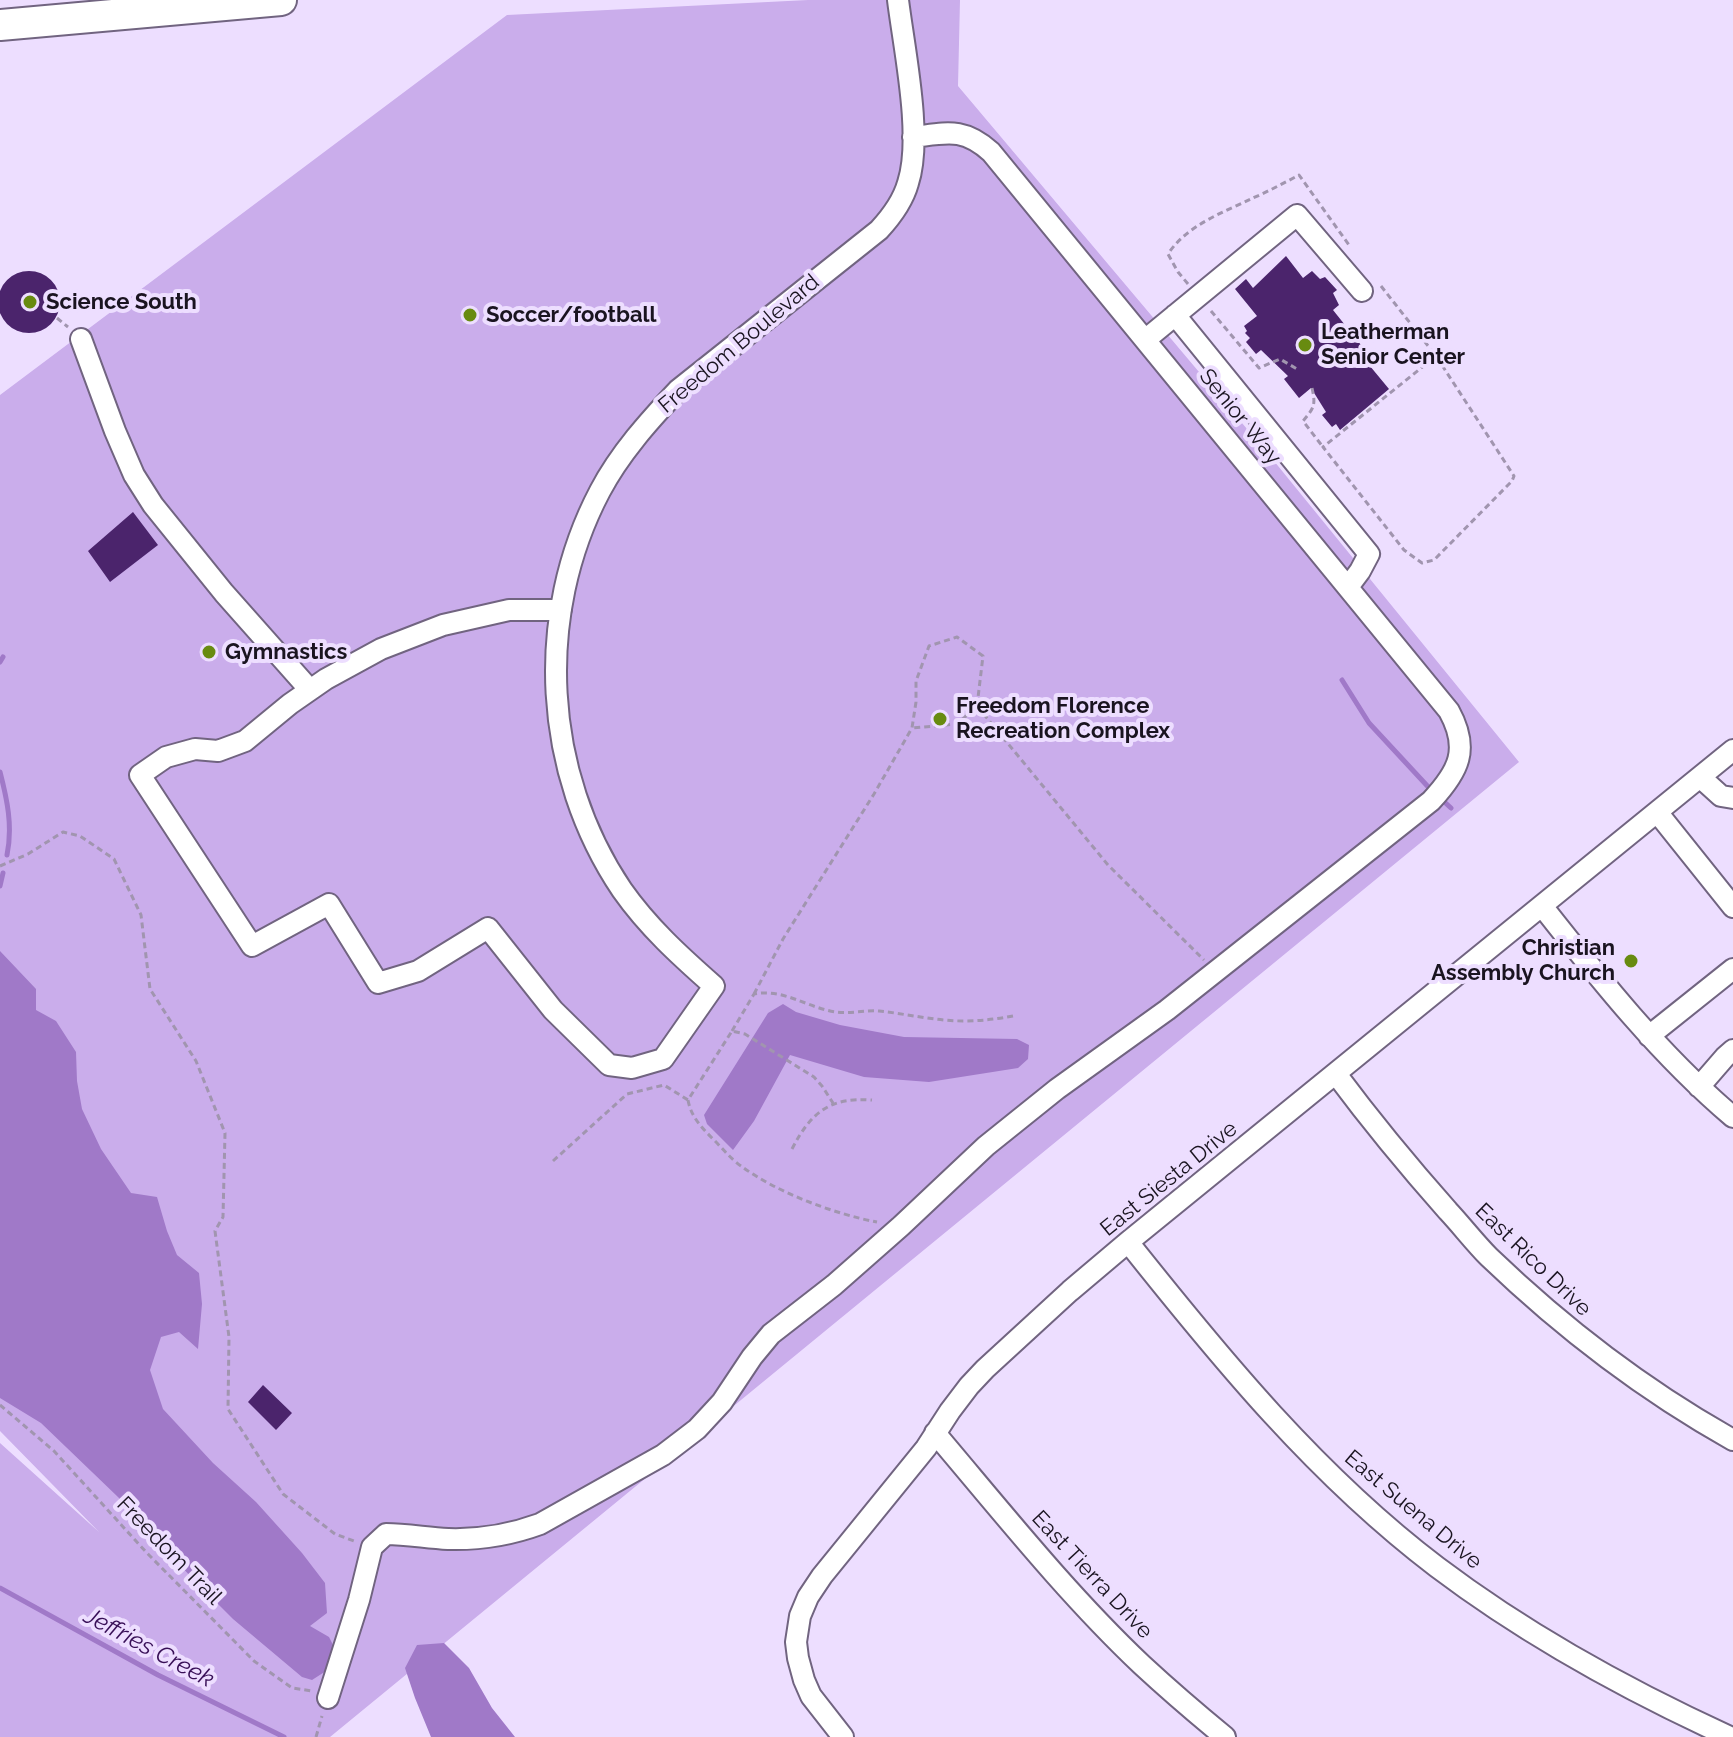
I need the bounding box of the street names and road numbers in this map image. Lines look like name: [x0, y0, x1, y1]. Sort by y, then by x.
street label: Freedom Boulevard: [653, 269, 825, 419]
street label: Senior Way: [1193, 364, 1287, 470]
street label: East Siesta Drive: [1095, 1116, 1243, 1242]
street label: East Rico Drive: [1469, 1198, 1597, 1322]
street label: East Suena Drive: [1339, 1445, 1487, 1575]
street label: Freedom Trail: [111, 1492, 227, 1610]
street label: East Tierra Drive: [1026, 1505, 1158, 1645]

